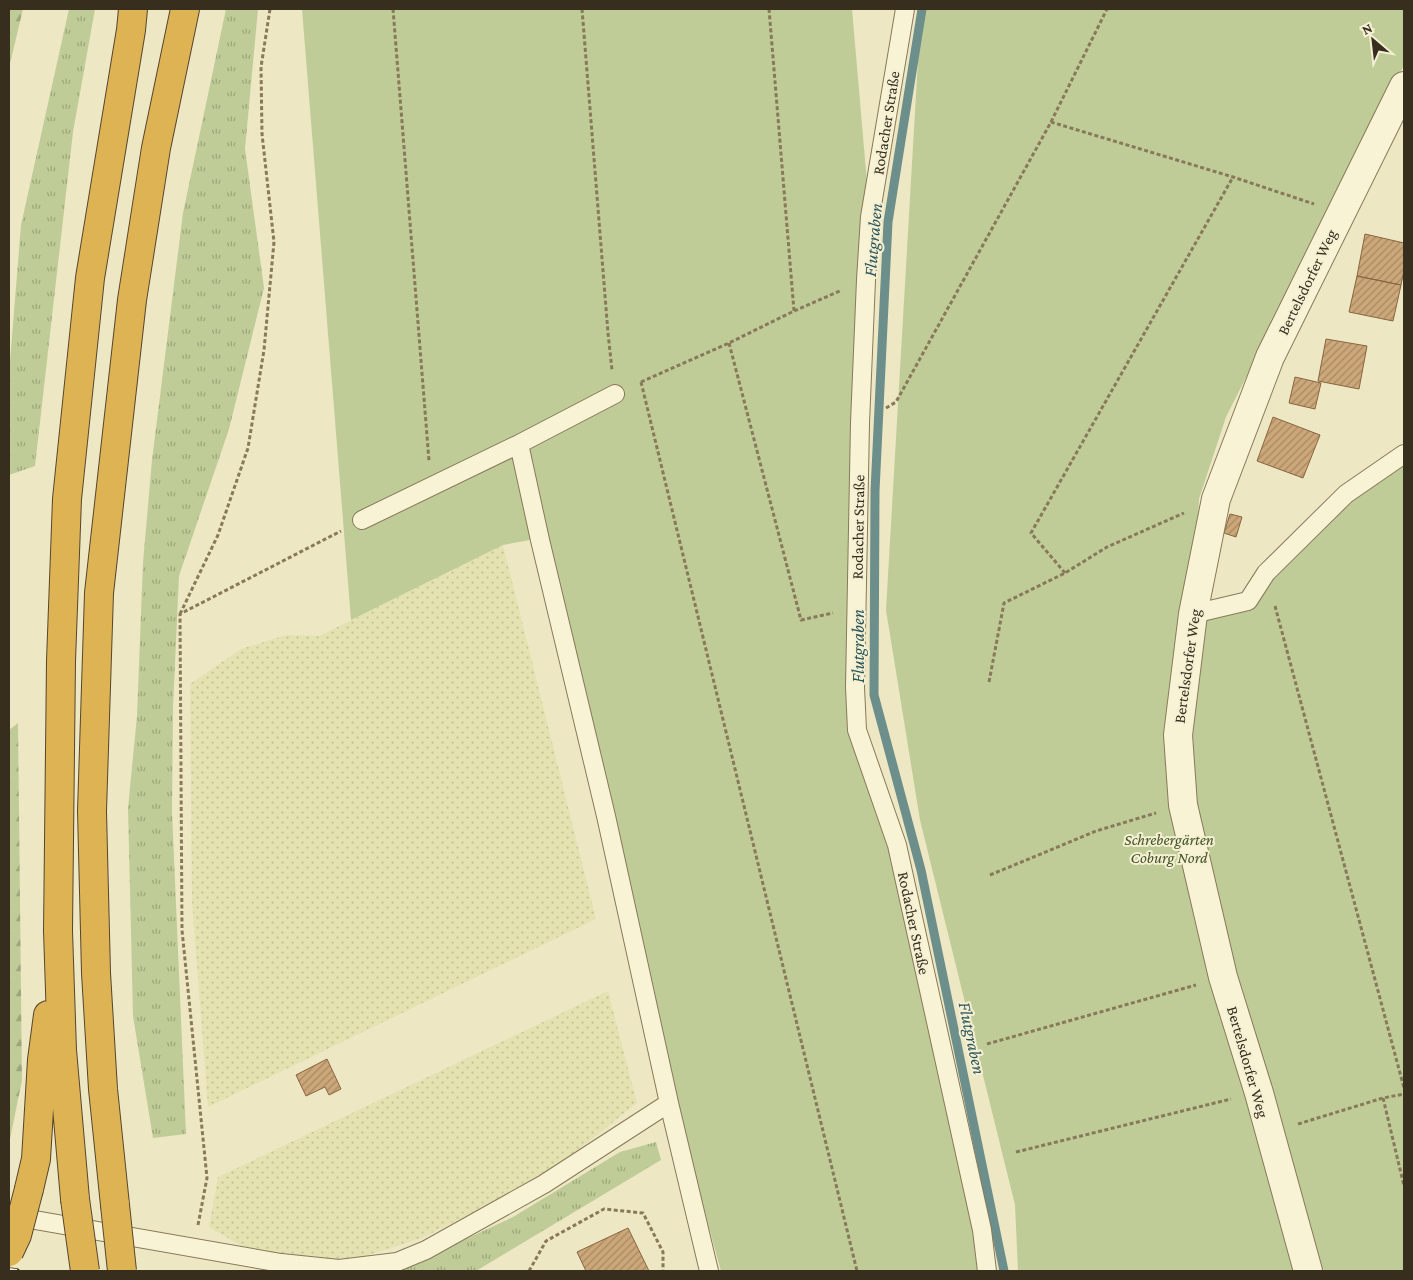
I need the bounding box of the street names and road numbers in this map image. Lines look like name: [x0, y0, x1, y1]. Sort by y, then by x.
street label: Rodacher Straße: [869, 70, 903, 176]
street label: Bertelsdorfer Weg: [1274, 226, 1341, 338]
street label: Rodacher Straße: [849, 474, 867, 580]
street label: Bertelsdorfer Weg: [1171, 607, 1204, 724]
street label: Rodacher Straße: [895, 870, 933, 976]
street label: Bertelsdorfer Weg: [1223, 1004, 1272, 1120]

